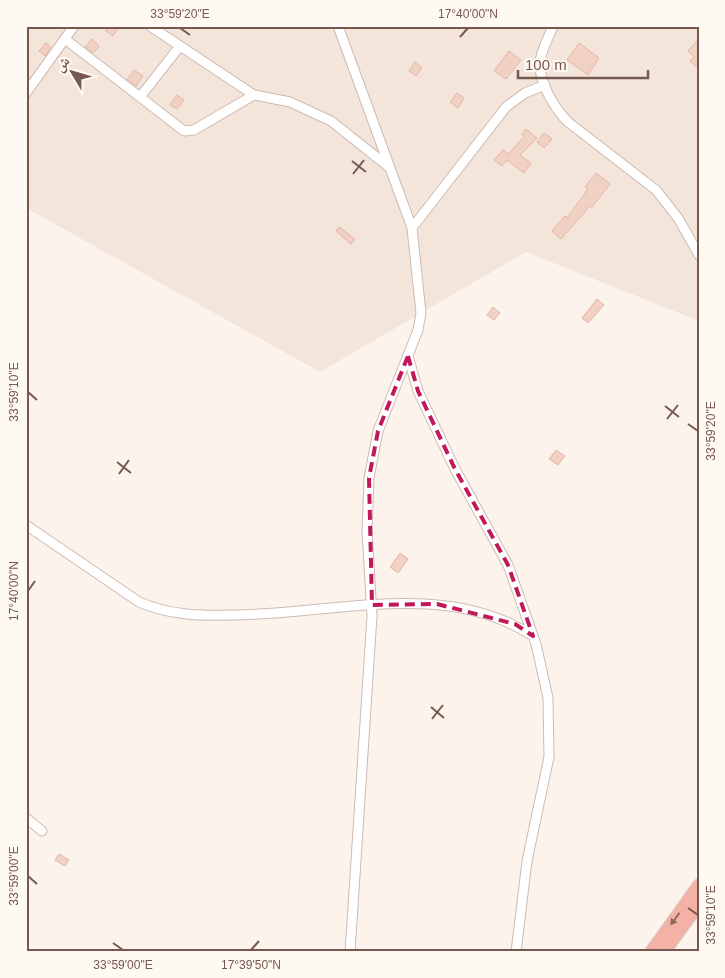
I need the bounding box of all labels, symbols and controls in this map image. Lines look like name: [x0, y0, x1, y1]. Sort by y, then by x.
text: 33°59'20"E: [150, 7, 210, 21]
text: 17°40'00"N: [438, 7, 498, 21]
north arrow: [48, 48, 98, 98]
scale bar: [518, 48, 648, 80]
text: ش: [51, 53, 74, 75]
text: 100 m: [525, 56, 567, 73]
text: 33°59'10"E: [7, 362, 21, 422]
text: 33°59'20"E: [704, 401, 718, 461]
text: 17°40'00"N: [7, 561, 21, 621]
text: 33°59'00"E: [7, 846, 21, 906]
text: 33°59'10"E: [704, 885, 718, 945]
one-way arrow: [670, 912, 680, 926]
text: 33°59'00"E: [93, 958, 153, 972]
text: 17°39'50"N: [221, 958, 281, 972]

